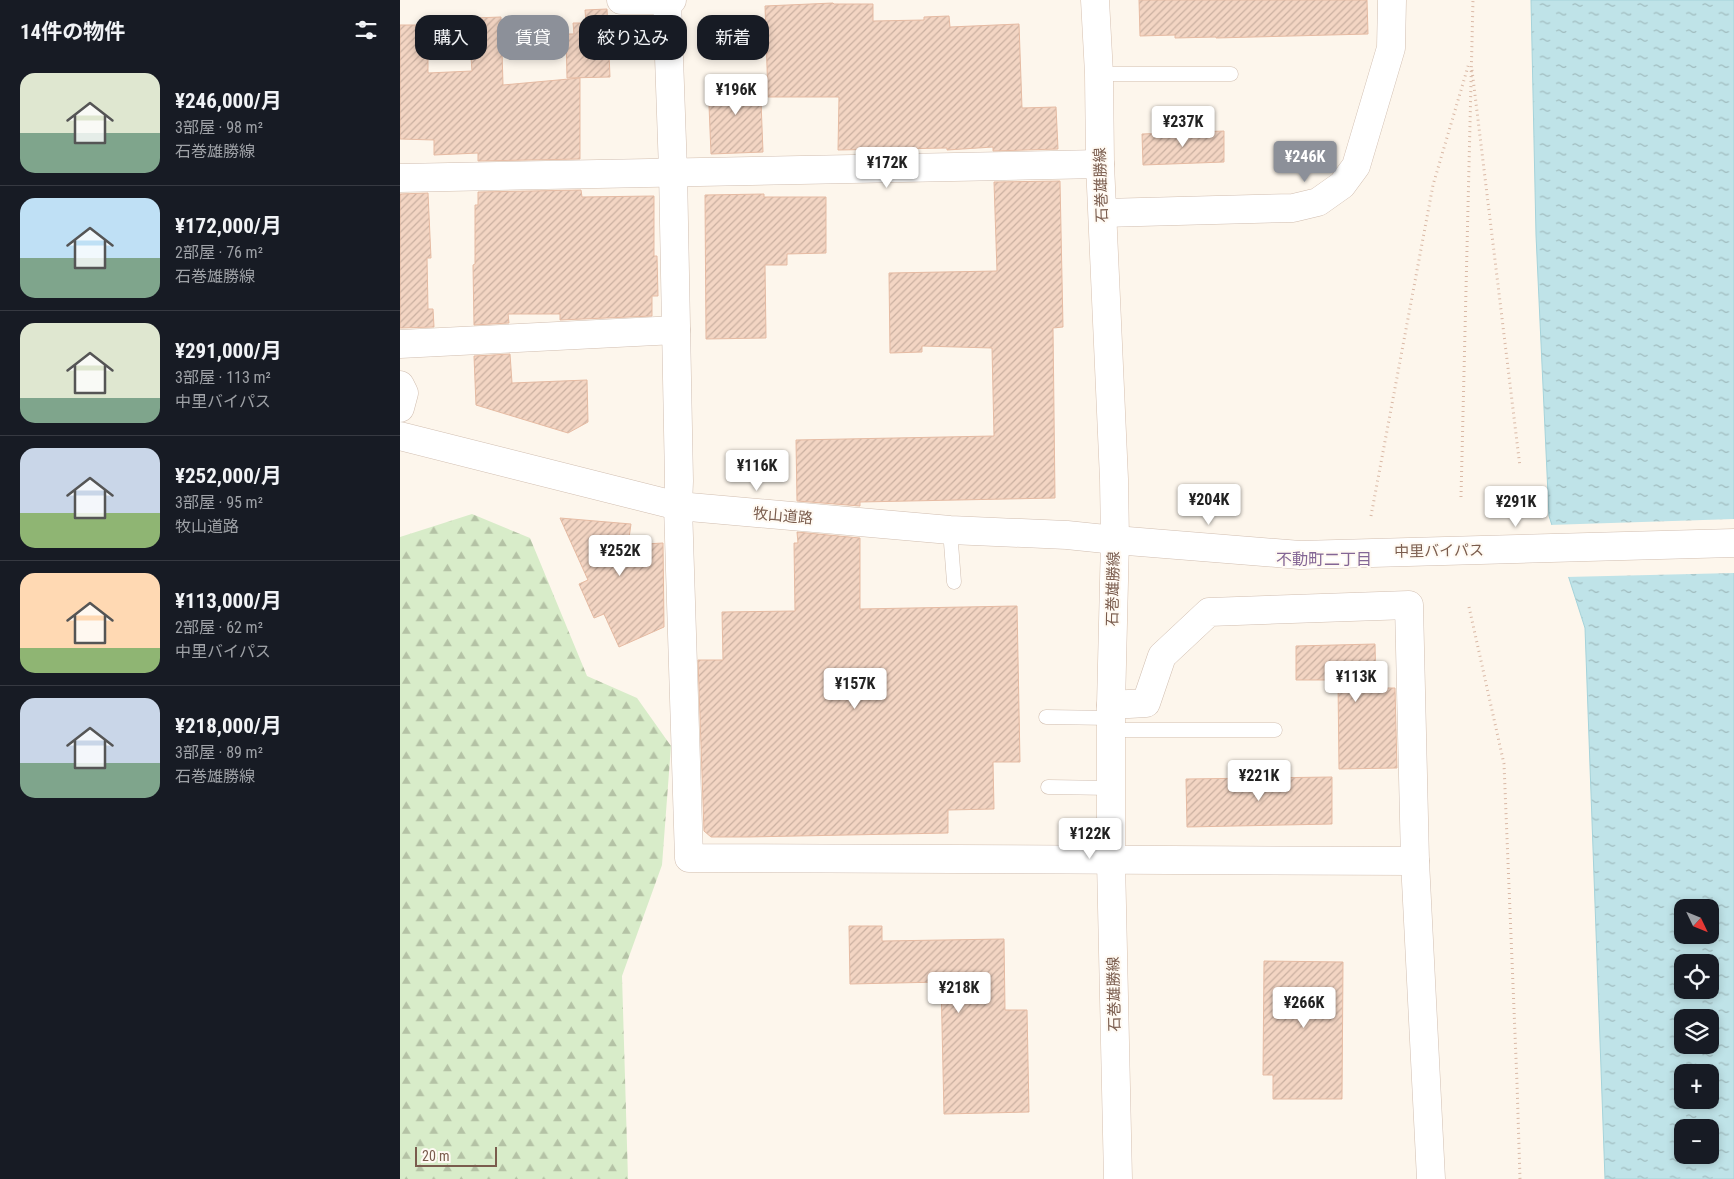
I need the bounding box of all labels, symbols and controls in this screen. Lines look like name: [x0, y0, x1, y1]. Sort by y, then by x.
chip: 購入: [415, 15, 487, 60]
chip: 賃貸: [497, 15, 569, 60]
chip: 絞り込み: [579, 15, 687, 60]
chip: 新着: [697, 15, 769, 60]
icon: filters: [352, 16, 380, 44]
text: 14件の物件: [20, 20, 125, 44]
pin: ¥196K: [701, 74, 771, 116]
text: ¥196K: [716, 80, 756, 99]
text: ¥246,000/月: [175, 89, 282, 113]
icon: home: [60, 93, 120, 153]
pin: ¥237K: [1148, 106, 1218, 148]
text: ¥237K: [1163, 112, 1203, 131]
text: 3部屋 · 98 m²: [175, 118, 263, 137]
pin: ¥246K: [1270, 140, 1340, 183]
text: 石巻雄勝線: [175, 142, 255, 161]
pin: ¥172K: [852, 146, 922, 189]
street label: 石巻雄勝線: [1091, 147, 1111, 223]
text: ¥246K: [1285, 147, 1325, 166]
text: ¥172K: [867, 153, 907, 172]
text: ¥172,000/月: [175, 214, 282, 238]
icon: home: [60, 218, 120, 278]
text: 2部屋 · 76 m²: [175, 243, 263, 262]
text: 石巻雄勝線: [175, 267, 255, 286]
text: ¥291,000/月: [175, 339, 282, 363]
icon: home: [60, 343, 120, 403]
text: 3部屋 · 113 m²: [175, 368, 271, 387]
text: 中里バイパス: [175, 392, 271, 411]
pin: ¥116K: [722, 450, 792, 492]
text: ¥116K: [737, 456, 777, 475]
text: ¥252,000/月: [175, 464, 282, 488]
icon: home: [60, 468, 120, 528]
pin: ¥204K: [1174, 484, 1244, 526]
pin: ¥291K: [1481, 486, 1551, 528]
text: ¥204K: [1189, 490, 1229, 509]
text: ¥291K: [1496, 492, 1536, 511]
text: 3部屋 · 95 m²: [175, 493, 263, 512]
street label: 牧山道路: [752, 504, 814, 528]
text: 牧山道路: [175, 517, 239, 536]
pin: ¥252K: [585, 534, 655, 577]
text: ¥252K: [600, 541, 640, 560]
street label: 中里バイパス: [1394, 541, 1484, 561]
district label: 不動町二丁目: [1276, 550, 1372, 569]
street label: 石巻雄勝線: [1103, 551, 1123, 627]
text: ¥113,000/月: [175, 589, 282, 613]
icon: home: [60, 593, 120, 653]
text: 2部屋 · 62 m²: [175, 618, 263, 637]
text: 中里バイパス: [175, 642, 271, 661]
pin: ¥113K: [1321, 660, 1391, 703]
text: ¥113K: [1336, 667, 1376, 686]
pin: ¥157K: [820, 668, 890, 710]
text: ¥157K: [835, 674, 875, 693]
text: ¥218,000/月: [175, 714, 282, 738]
icon: home: [60, 718, 120, 778]
text: 3部屋 · 89 m²: [175, 743, 263, 762]
pin: ¥221K: [1224, 760, 1294, 802]
text: ¥221K: [1239, 766, 1279, 785]
text: 石巻雄勝線: [175, 767, 255, 786]
pin: ¥122K: [1055, 818, 1125, 860]
text: ¥122K: [1070, 824, 1110, 843]
north arrow: [1674, 899, 1719, 944]
map controls: [1674, 899, 1719, 1164]
button: locate: [1674, 954, 1719, 999]
street label: 石巻雄勝線: [1104, 956, 1124, 1032]
pin: ¥218K: [924, 972, 994, 1014]
text: ¥218K: [939, 978, 979, 997]
pin: ¥266K: [1269, 986, 1339, 1029]
text: ¥266K: [1284, 993, 1324, 1012]
button: layers: [1674, 1009, 1719, 1054]
button: +: [1674, 1064, 1719, 1109]
button: −: [1674, 1119, 1719, 1164]
scale bar: [415, 1144, 498, 1167]
text: 20 m: [422, 1148, 450, 1164]

